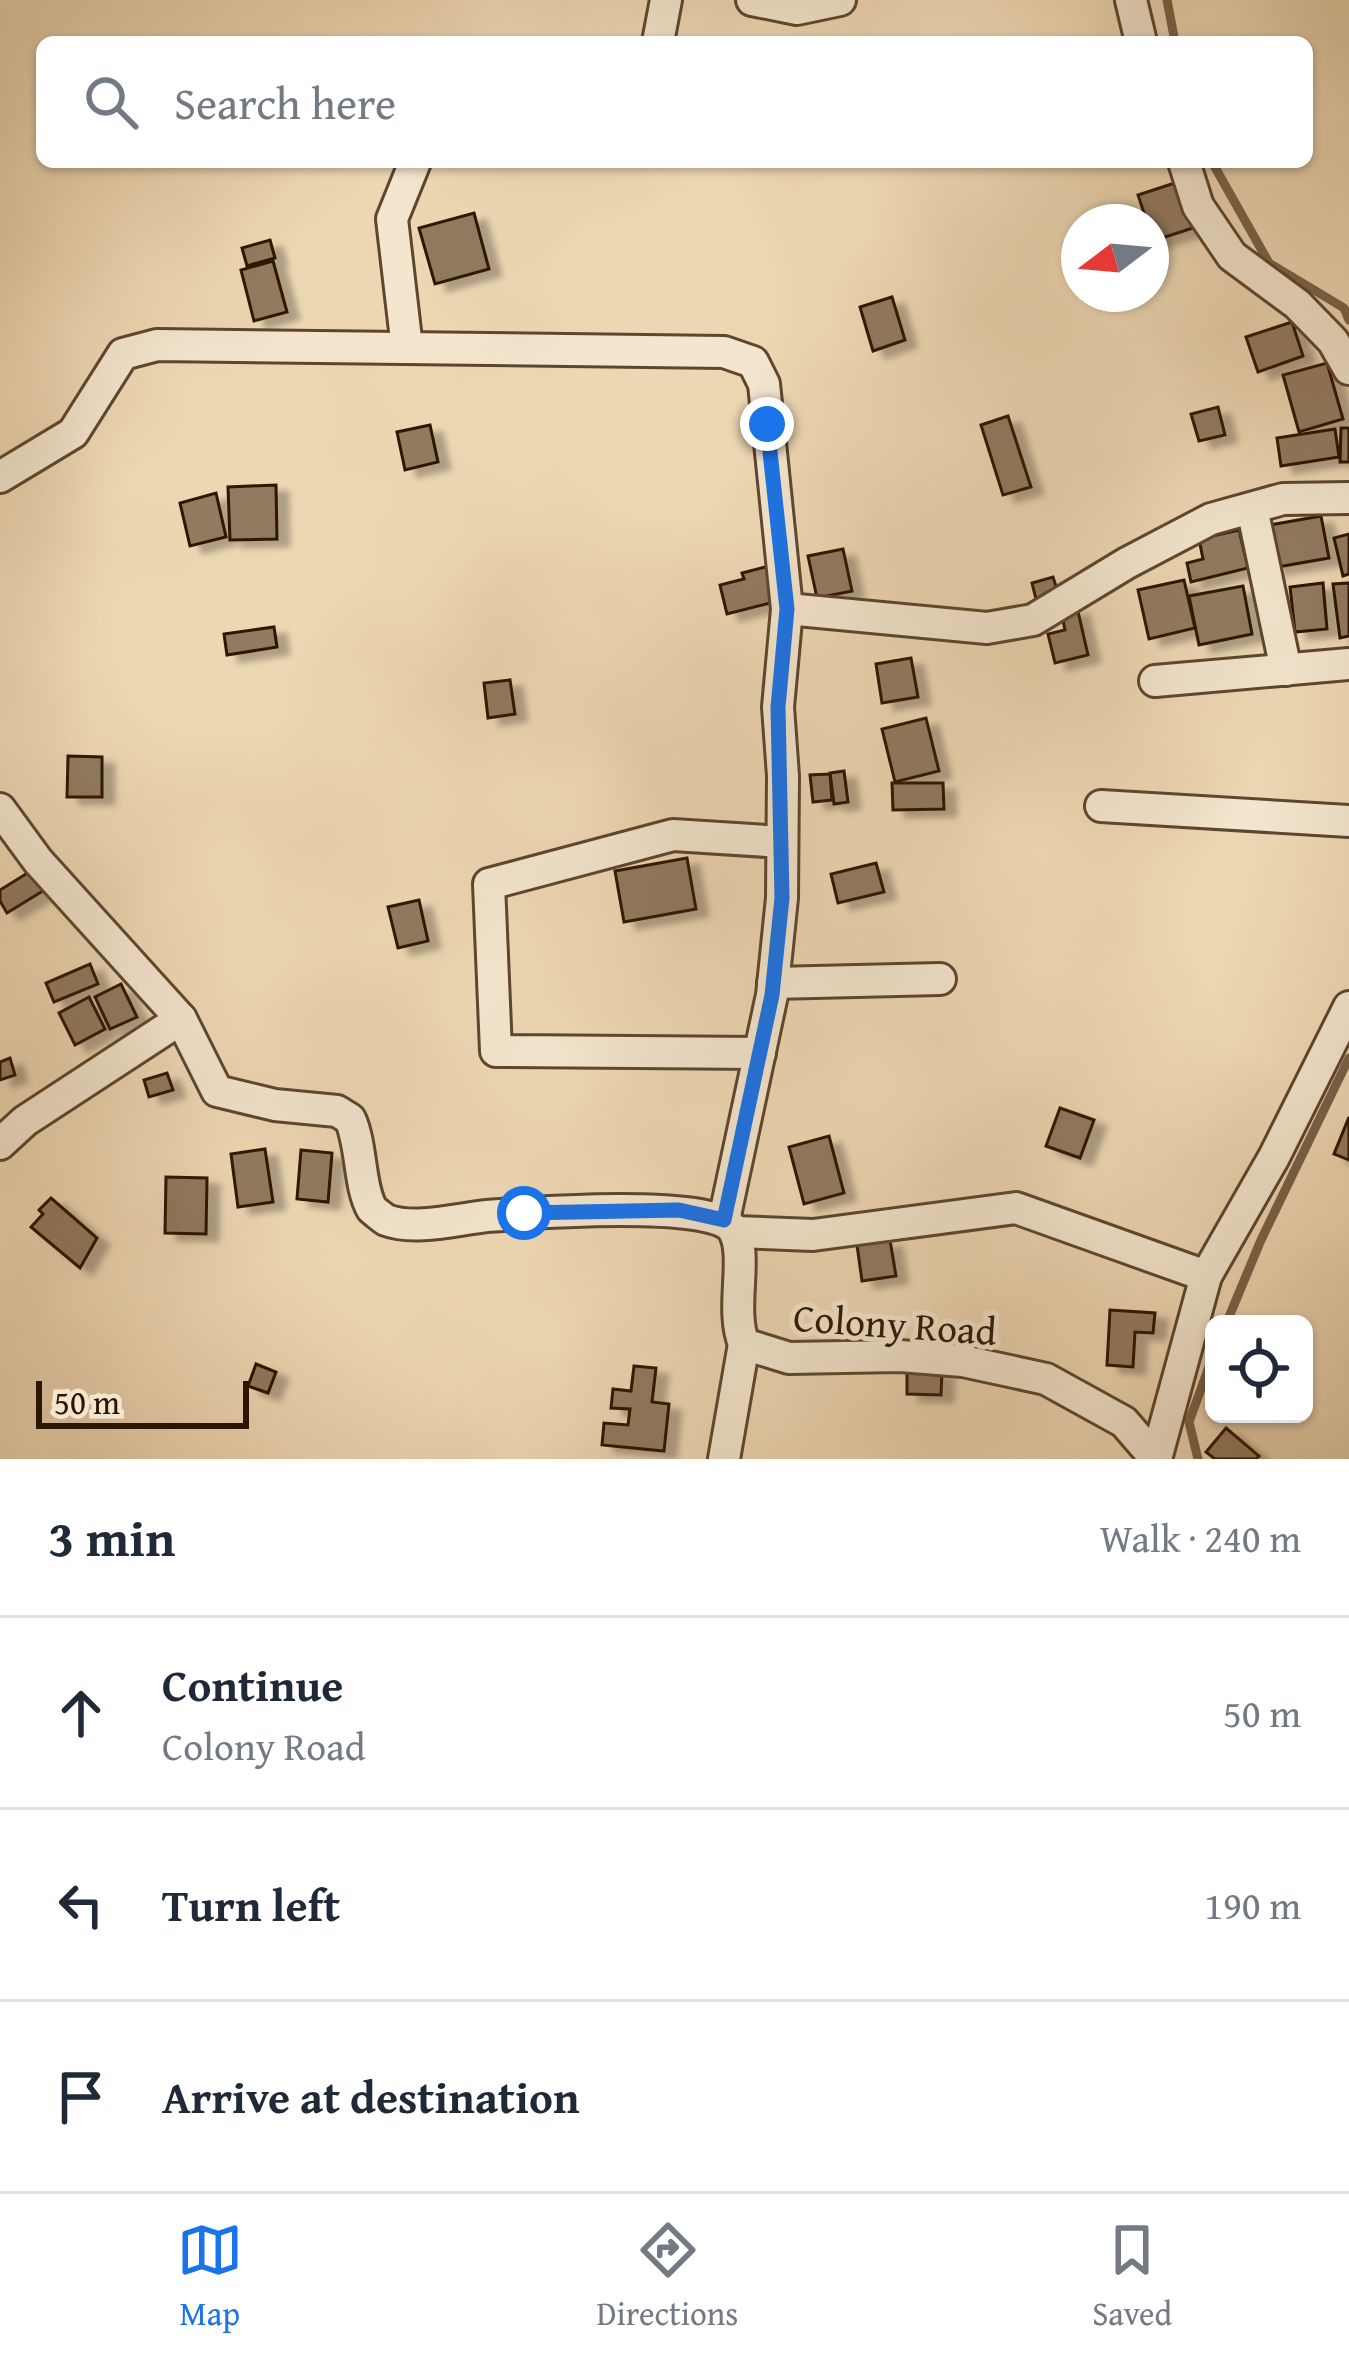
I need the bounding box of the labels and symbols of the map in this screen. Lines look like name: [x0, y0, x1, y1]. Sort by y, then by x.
north arrow: [1061, 204, 1169, 312]
route end: [740, 397, 794, 451]
route start: [497, 1186, 551, 1240]
street label: Colony Road: [792, 1288, 999, 1359]
scale bar: [36, 1375, 249, 1428]

